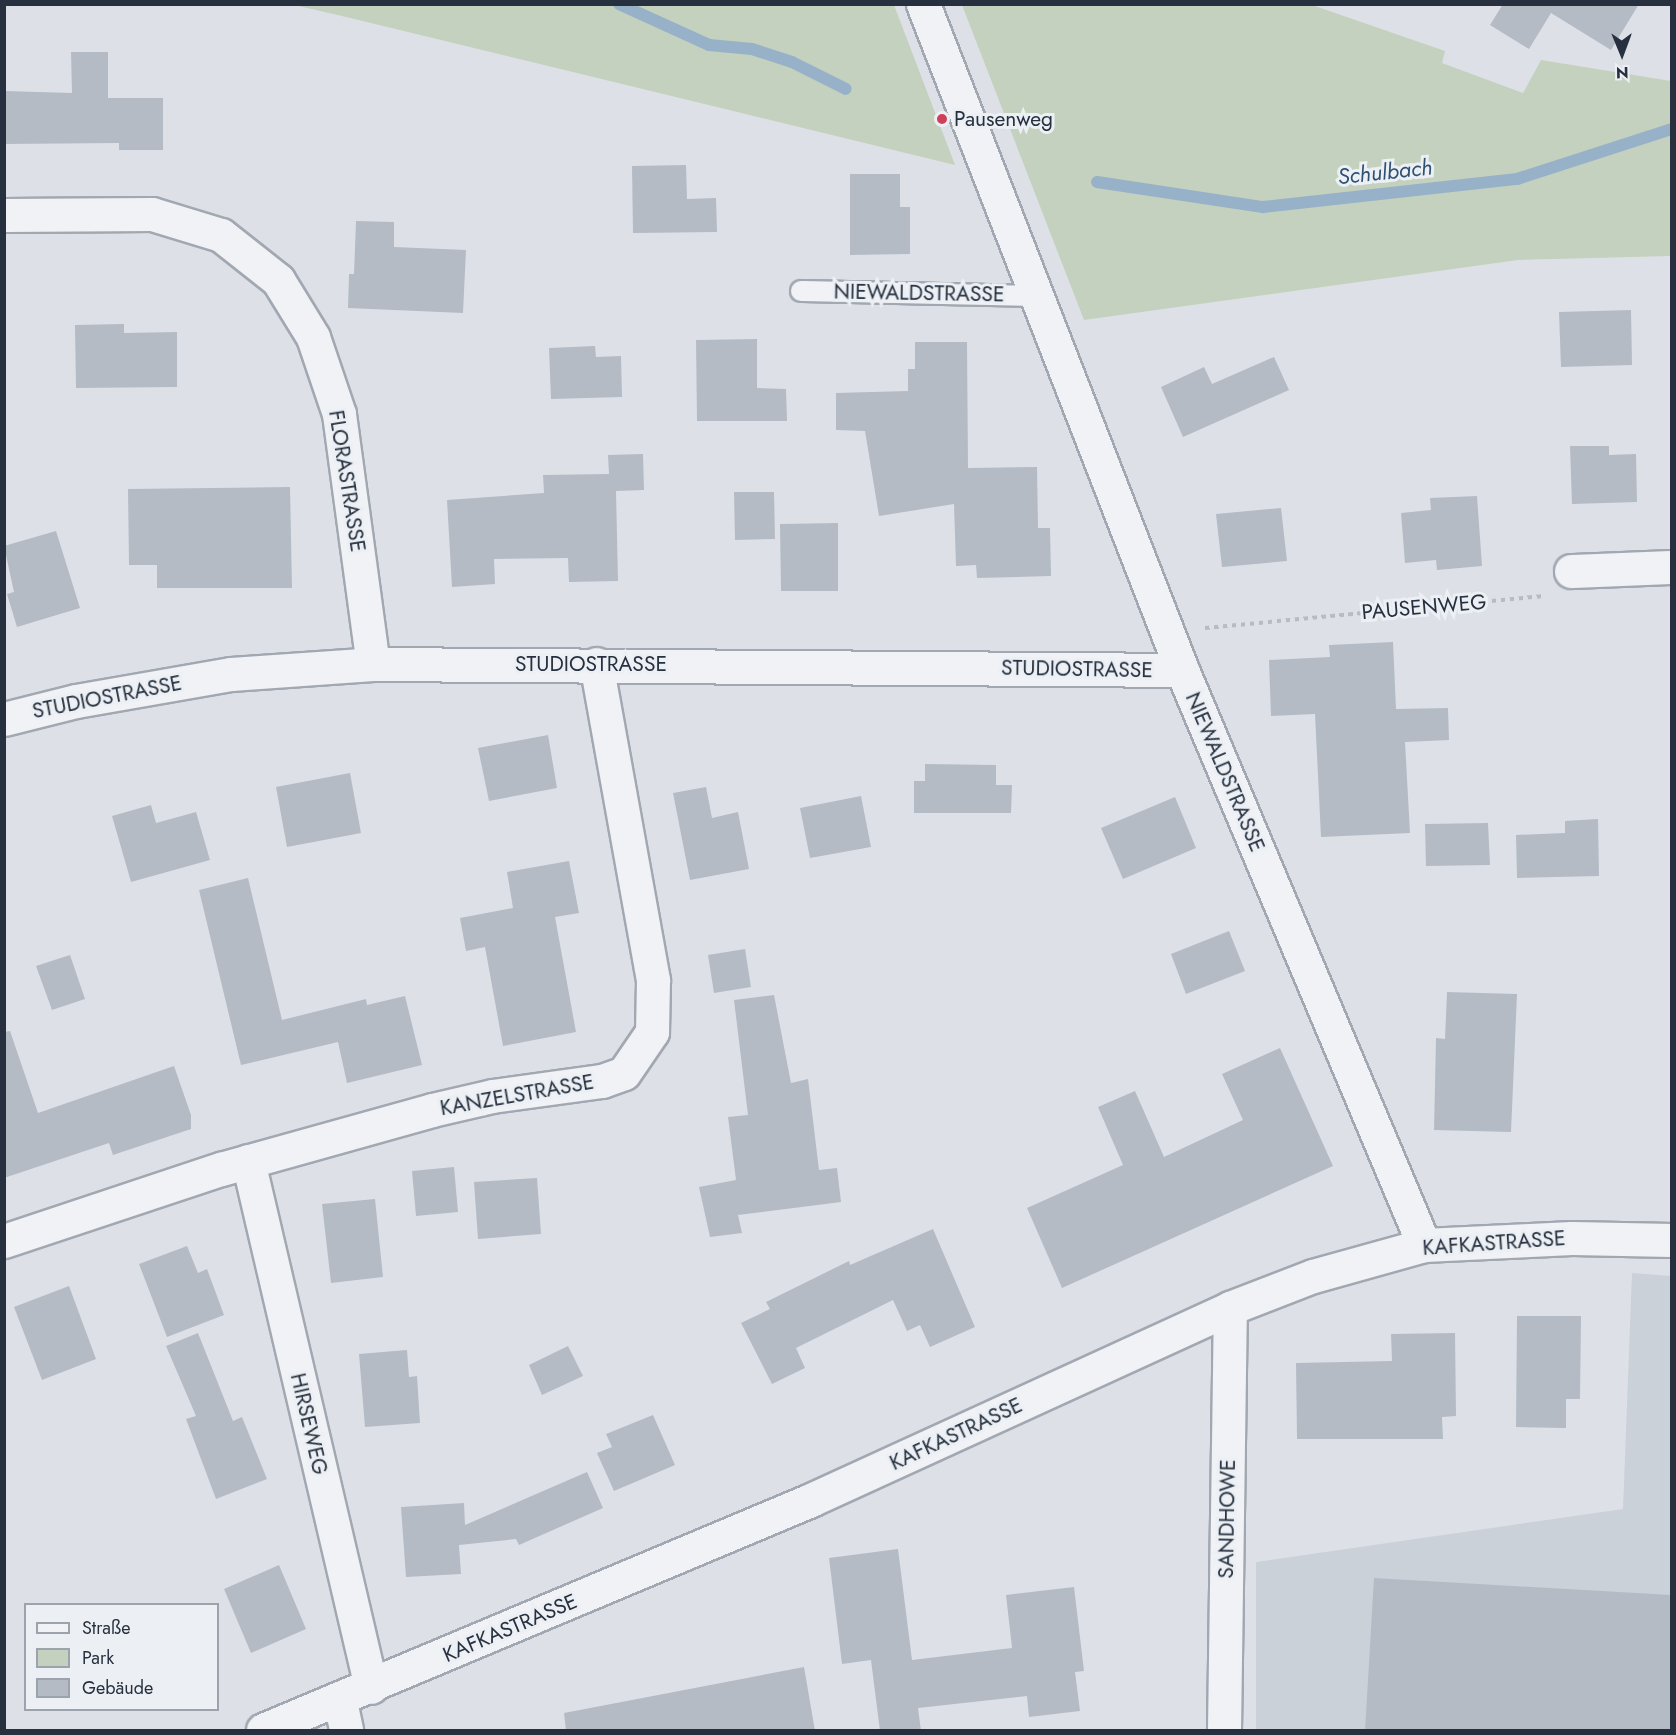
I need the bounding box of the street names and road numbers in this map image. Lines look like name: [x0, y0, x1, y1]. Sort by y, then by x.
street label: NIEWALDSTRASSE: [833, 279, 1005, 307]
street label: FLORASTRASSE: [323, 408, 371, 554]
street label: PAUSENWEG: [1361, 589, 1487, 625]
street label: STUDIOSTRASSE: [515, 651, 667, 677]
street label: STUDIOSTRASSE: [1001, 655, 1153, 683]
street label: STUDIOSTRASSE: [30, 670, 184, 724]
street label: NIEWALDSTRASSE: [1180, 689, 1270, 855]
street label: KANZELSTRASSE: [438, 1069, 596, 1121]
street label: KAFKASTRASSE: [1422, 1225, 1566, 1261]
street label: HIRSEWEG: [285, 1371, 333, 1477]
street label: KAFKASTRASSE: [886, 1392, 1026, 1476]
street label: SANDHOWE: [1213, 1459, 1241, 1579]
street label: KAFKASTRASSE: [439, 1588, 581, 1668]

